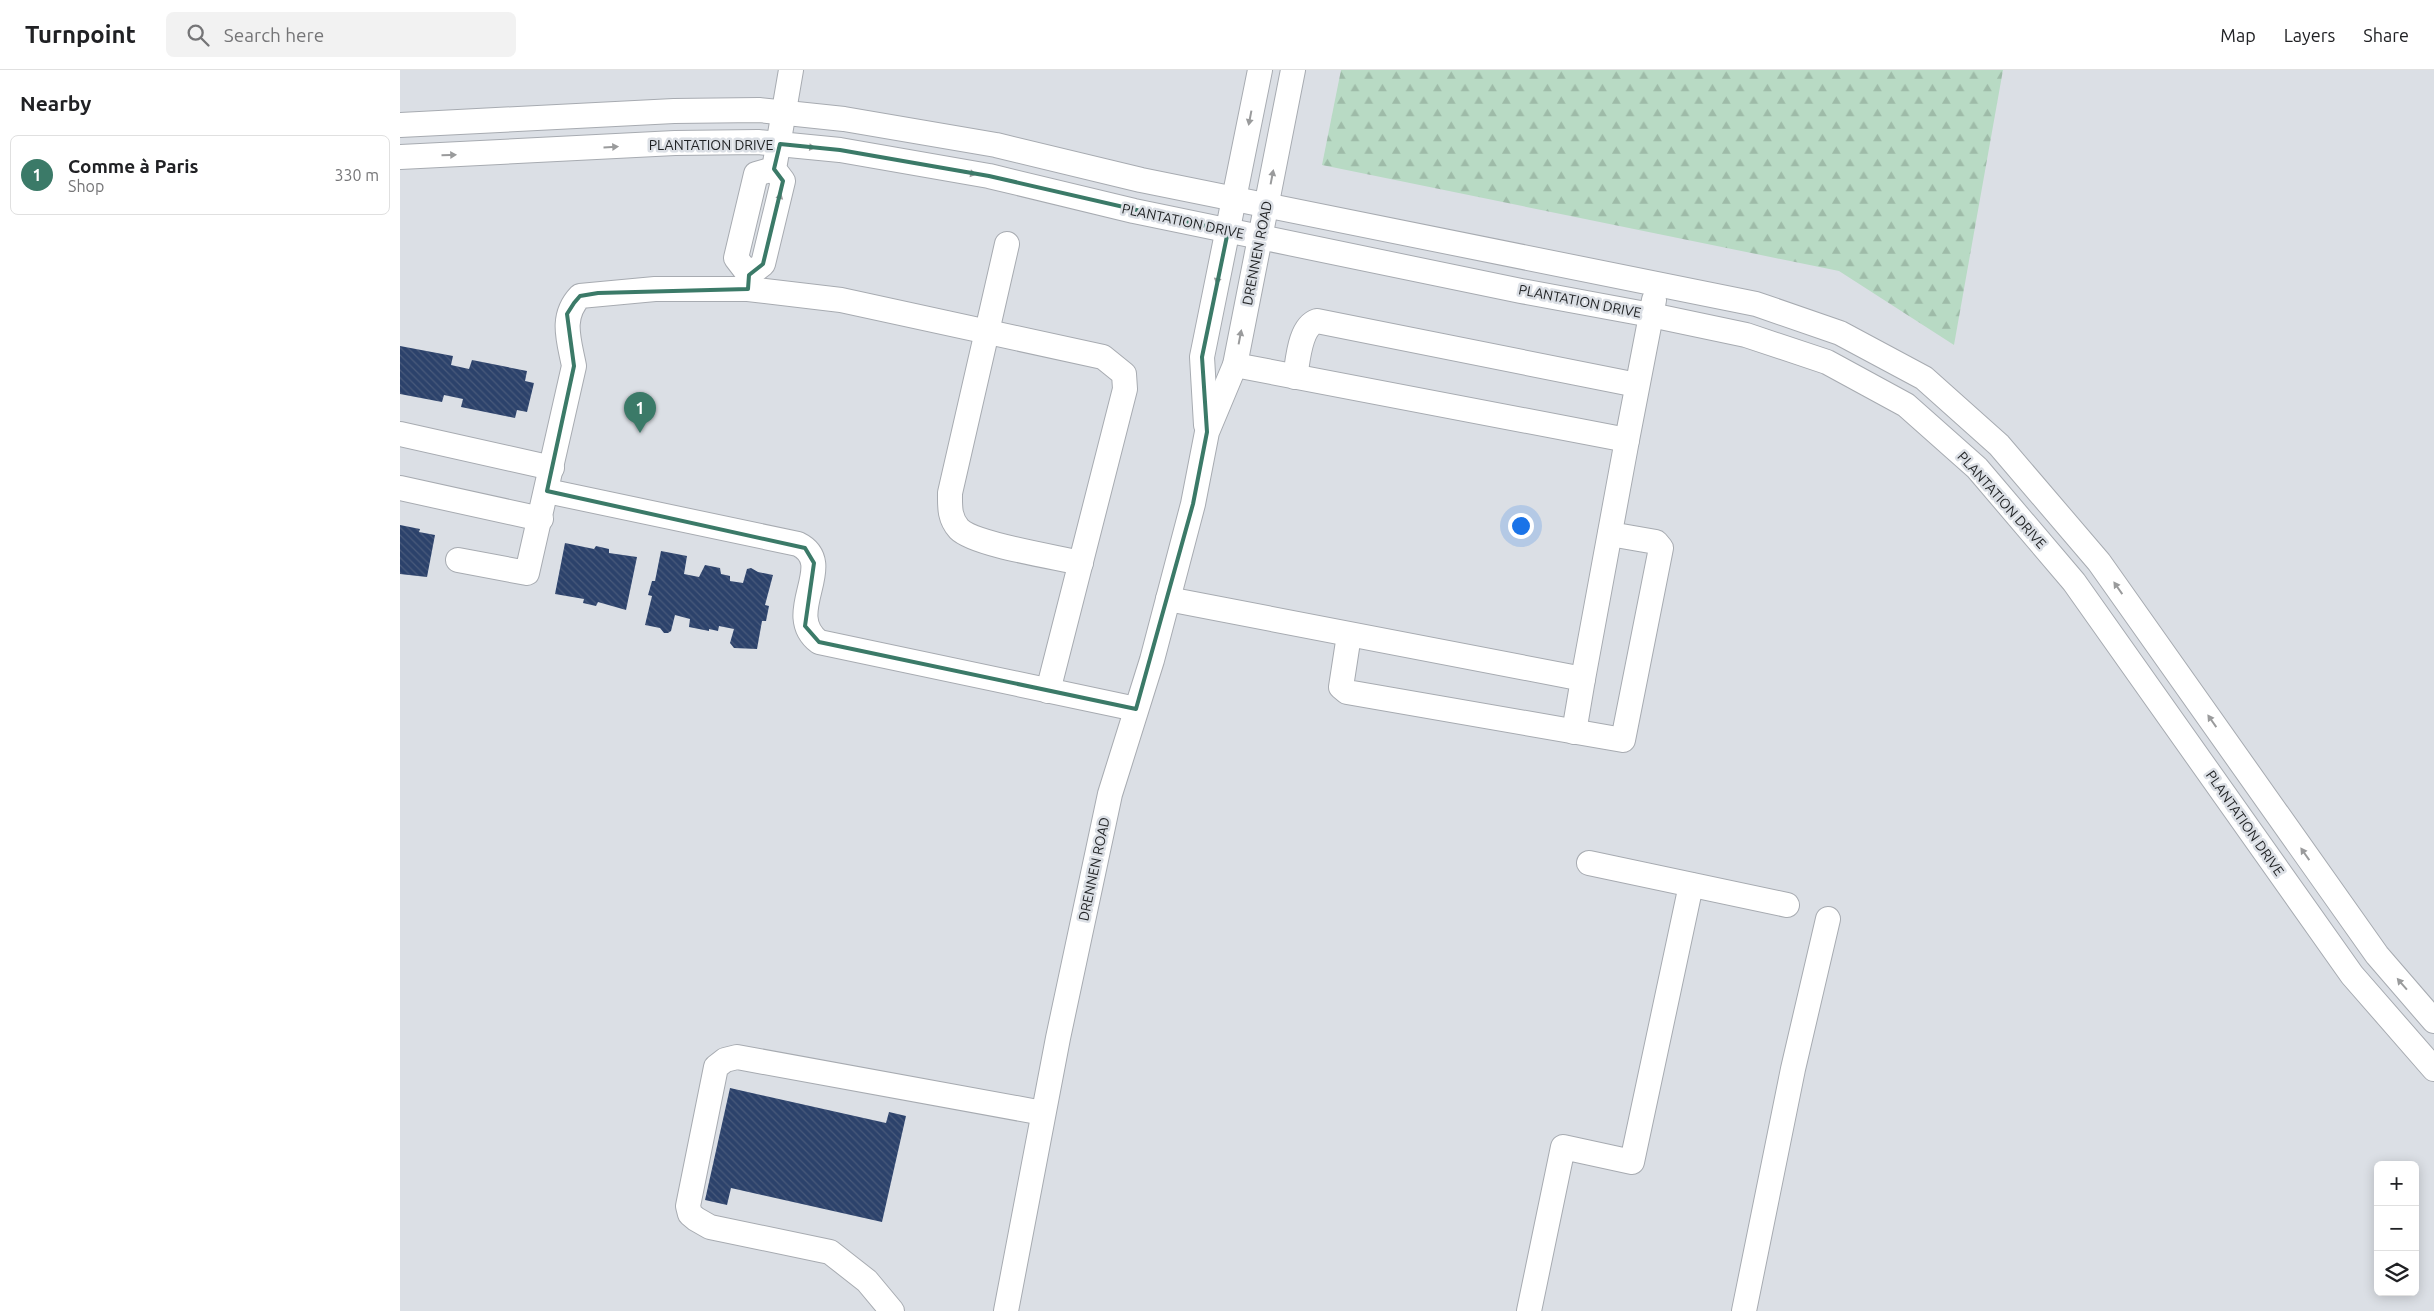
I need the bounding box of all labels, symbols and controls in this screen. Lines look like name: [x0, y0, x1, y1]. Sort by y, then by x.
search box: [166, 12, 516, 57]
text: Turnpoint: [25, 21, 136, 48]
icon: search: [184, 21, 212, 49]
text: Search here: [224, 24, 324, 46]
text: Map: [2220, 25, 2256, 45]
text: Layers: [2284, 25, 2335, 45]
text: Share: [2363, 25, 2409, 45]
text: Nearby: [20, 91, 91, 115]
one-way arrow: [1246, 110, 1254, 125]
street label: PLANTATION DRIVE: [649, 137, 773, 153]
one-way arrow: [603, 142, 619, 150]
one-way arrow: [800, 143, 816, 151]
one-way arrow: [441, 151, 457, 159]
text: Comme à Paris: [68, 155, 199, 177]
text: 1: [32, 166, 42, 184]
text: 330 m: [334, 166, 379, 184]
one-way arrow: [961, 169, 977, 177]
one-way arrow: [1268, 170, 1276, 185]
text: Shop: [68, 177, 104, 195]
one-way arrow: [775, 193, 783, 208]
street label: DRENNEN ROAD: [1239, 199, 1275, 307]
street label: PLANTATION DRIVE: [1120, 200, 1246, 242]
one-way arrow: [1214, 270, 1222, 286]
street label: PLANTATION DRIVE: [1517, 281, 1643, 321]
one-way arrow: [1237, 328, 1245, 344]
pin: 1: [624, 392, 656, 433]
street label: PLANTATION DRIVE: [1954, 448, 2050, 552]
your location: [1508, 513, 1534, 539]
one-way arrow: [2113, 582, 2123, 595]
one-way arrow: [2207, 714, 2217, 728]
street label: PLANTATION DRIVE: [2203, 767, 2287, 879]
street label: DRENNEN ROAD: [1075, 815, 1113, 922]
one-way arrow: [2300, 848, 2311, 861]
one-way arrow: [2397, 978, 2408, 990]
map controls: [2374, 1161, 2419, 1296]
button: +: [2374, 1161, 2419, 1206]
button: −: [2374, 1206, 2419, 1251]
button: layers: [2374, 1251, 2419, 1296]

